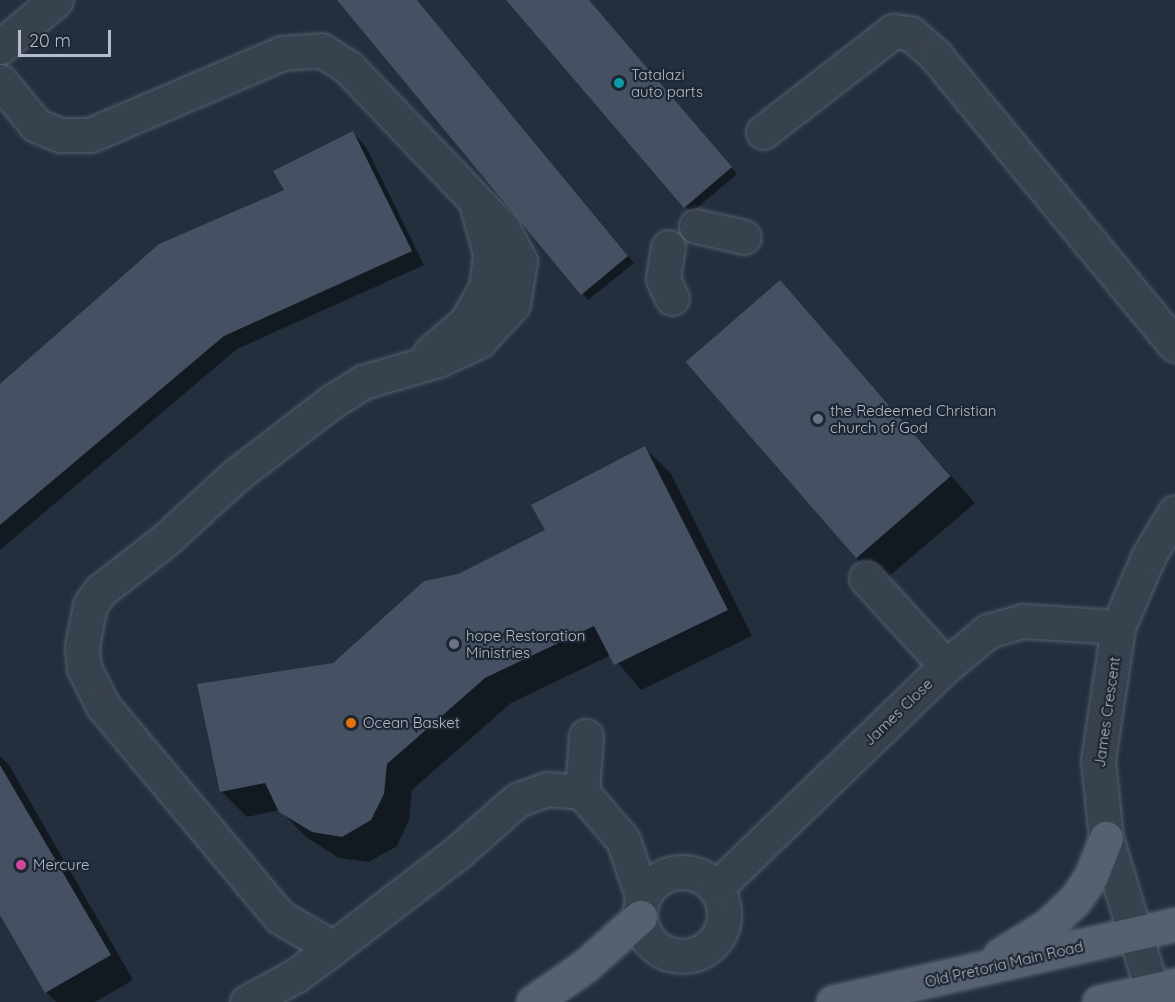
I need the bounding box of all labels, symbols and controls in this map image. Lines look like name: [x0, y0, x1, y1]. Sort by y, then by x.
scale bar: [21, 18, 114, 56]
text: 20 m: [29, 29, 71, 52]
place label: Tatalazi auto parts: [631, 65, 703, 100]
marker: Tatalazi auto parts: [612, 76, 626, 90]
place label: the Redeemed Christian church of God: [830, 401, 996, 436]
marker: the Redeemed Christian church of God: [811, 412, 825, 426]
place label: hope Restoration Ministries: [466, 626, 586, 661]
marker: hope Restoration Ministries: [447, 637, 461, 651]
street label: James Crescent: [1090, 655, 1124, 769]
street label: James Close: [860, 675, 936, 749]
place label: Ocean Basket: [363, 714, 460, 732]
marker: Ocean Basket: [344, 716, 358, 730]
place label: Mercure: [33, 856, 90, 874]
marker: Mercure: [14, 858, 28, 872]
street label: Old Pretoria Main Road: [923, 937, 1085, 991]

